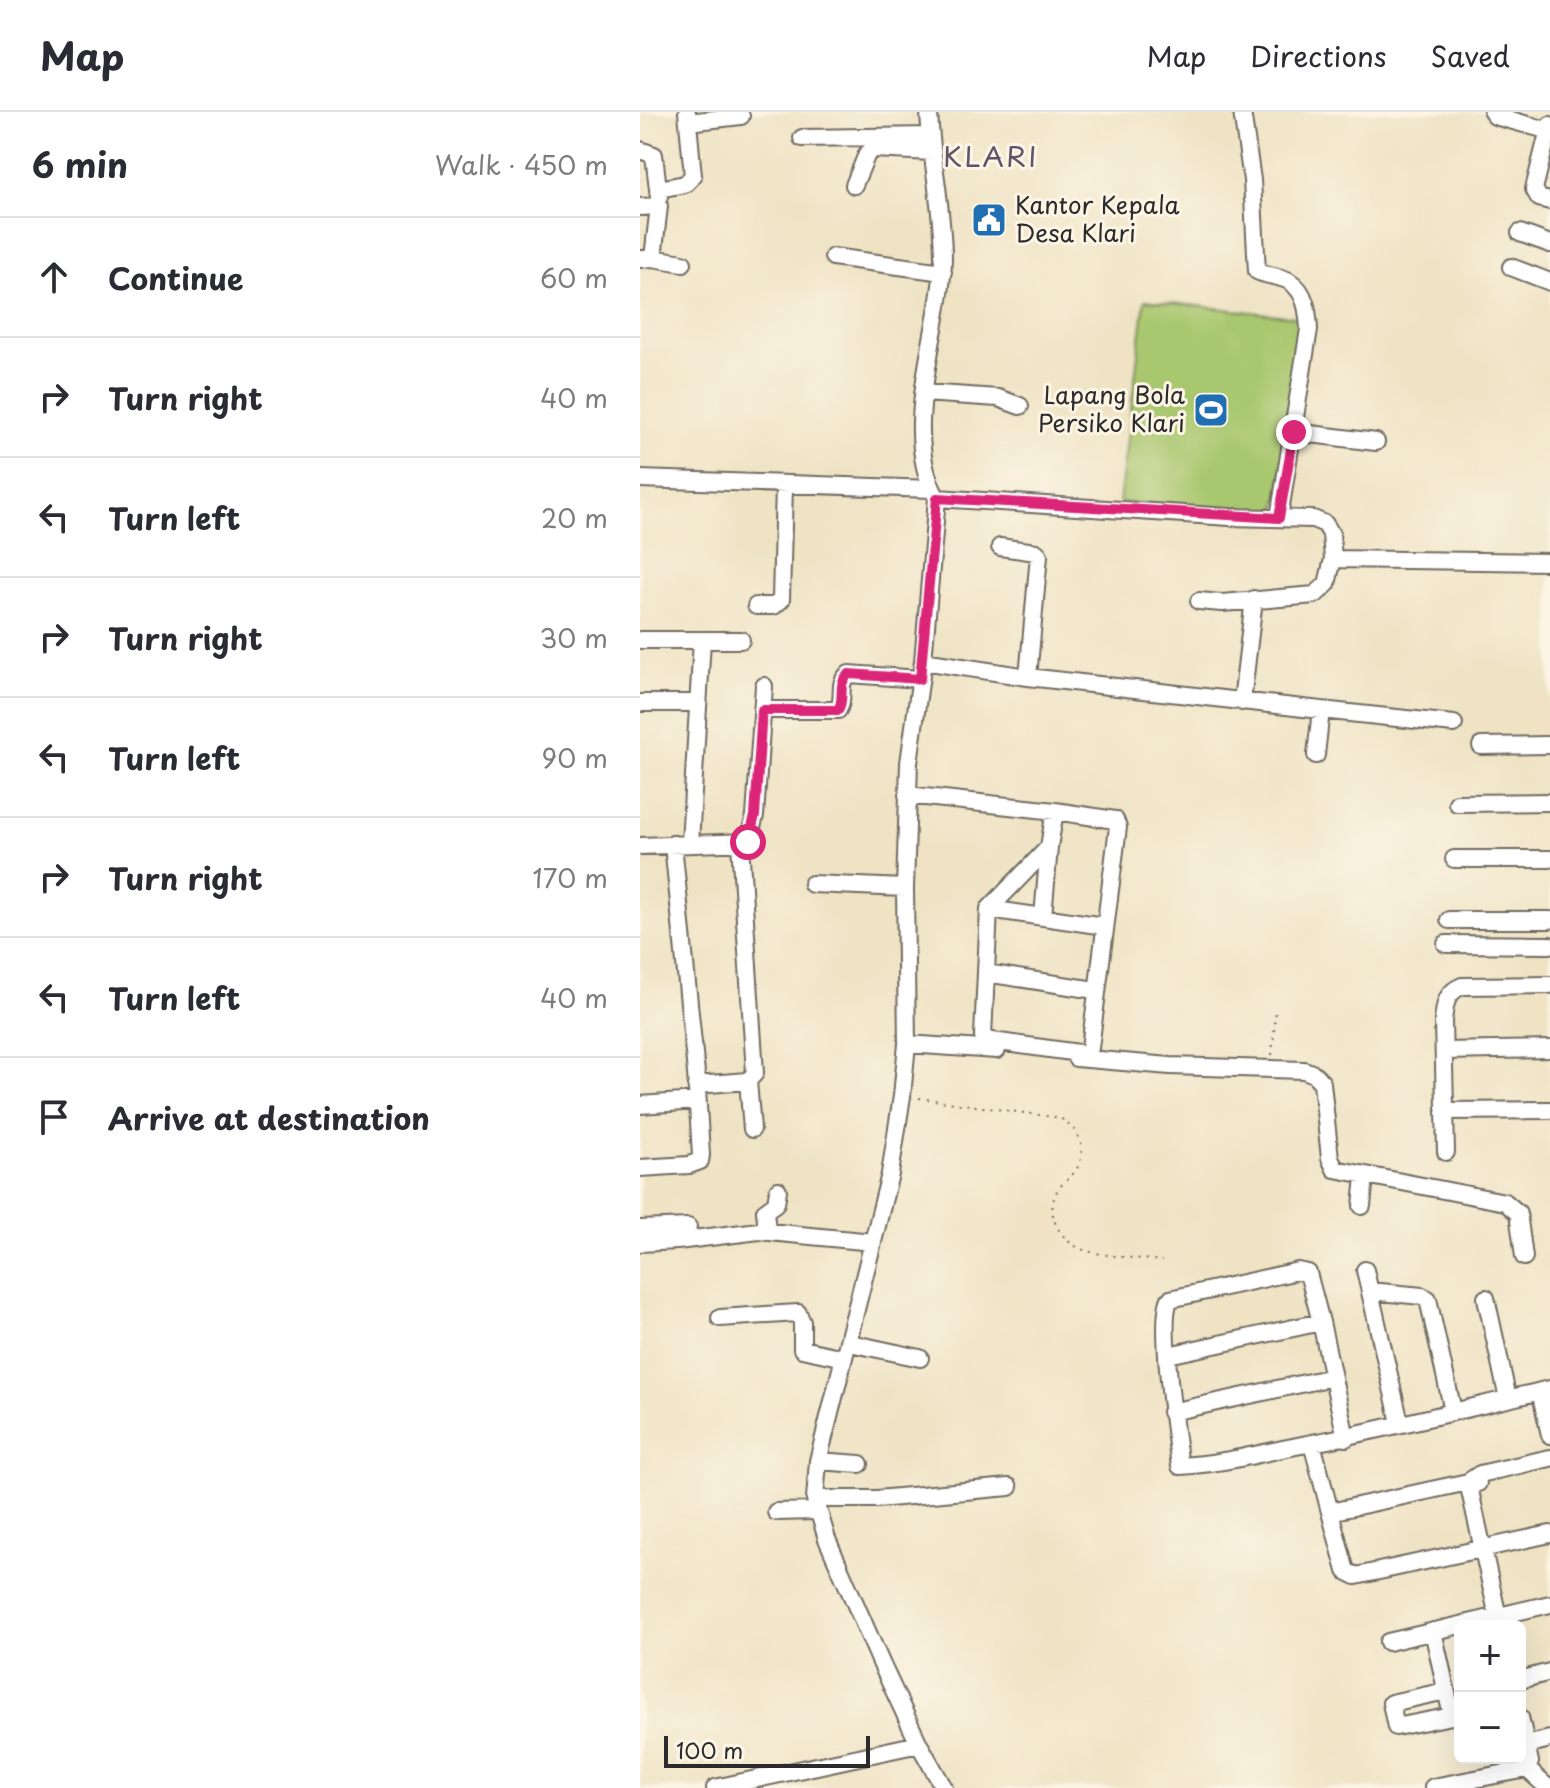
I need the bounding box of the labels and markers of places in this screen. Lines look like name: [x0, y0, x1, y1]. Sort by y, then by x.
place label: Kantor Kepala Desa Klari: [1015, 186, 1180, 250]
public building icon: Kantor Kepala Desa Klari: [970, 201, 1008, 239]
place label: Lapang Bola Persiko Klari: [1038, 376, 1185, 440]
sports icon: Lapang Bola Persiko Klari: [1192, 391, 1230, 429]

